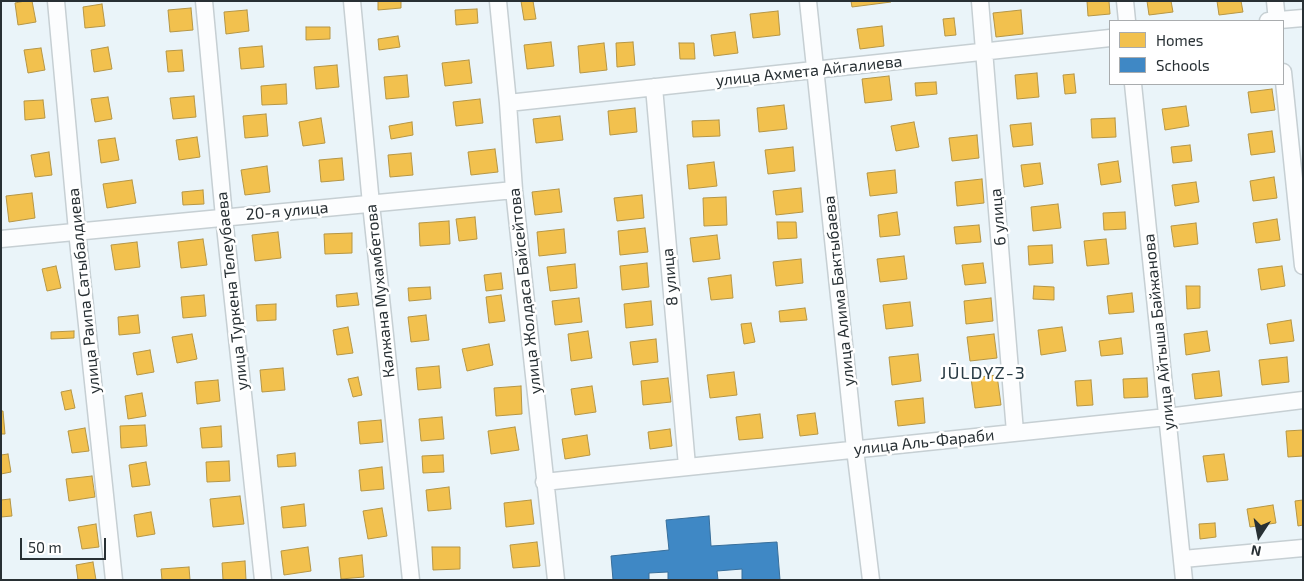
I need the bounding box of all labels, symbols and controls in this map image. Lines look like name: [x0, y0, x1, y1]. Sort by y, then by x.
legend: [1109, 20, 1284, 85]
text: Homes: [1156, 31, 1203, 49]
street label: улица Ахмета Айгалиева: [715, 52, 903, 90]
text: Schools: [1156, 56, 1210, 74]
street label: улица Раипа Сатыбалдиева: [64, 187, 104, 395]
street label: улица Жолдаса Байсейтова: [505, 187, 545, 395]
street label: 6 улица: [986, 188, 1010, 246]
street label: улица Туркена Телеубаева: [212, 191, 252, 391]
street label: улица Алима Бактыбаева: [819, 195, 859, 387]
street label: 20-я улица: [245, 198, 329, 224]
street label: Калжана Мухамбетова: [361, 203, 399, 379]
street label: улица Айтыша Байжанова: [1139, 233, 1179, 431]
street label: 8 улица: [658, 247, 682, 307]
district label: JŪLDYZ-3: [939, 362, 1027, 384]
street label: улица Аль-Фараби: [853, 425, 995, 459]
north arrow: [1234, 511, 1284, 561]
scale bar: [22, 528, 109, 560]
text: 50 m: [28, 538, 62, 556]
text: N: [1249, 542, 1263, 561]

